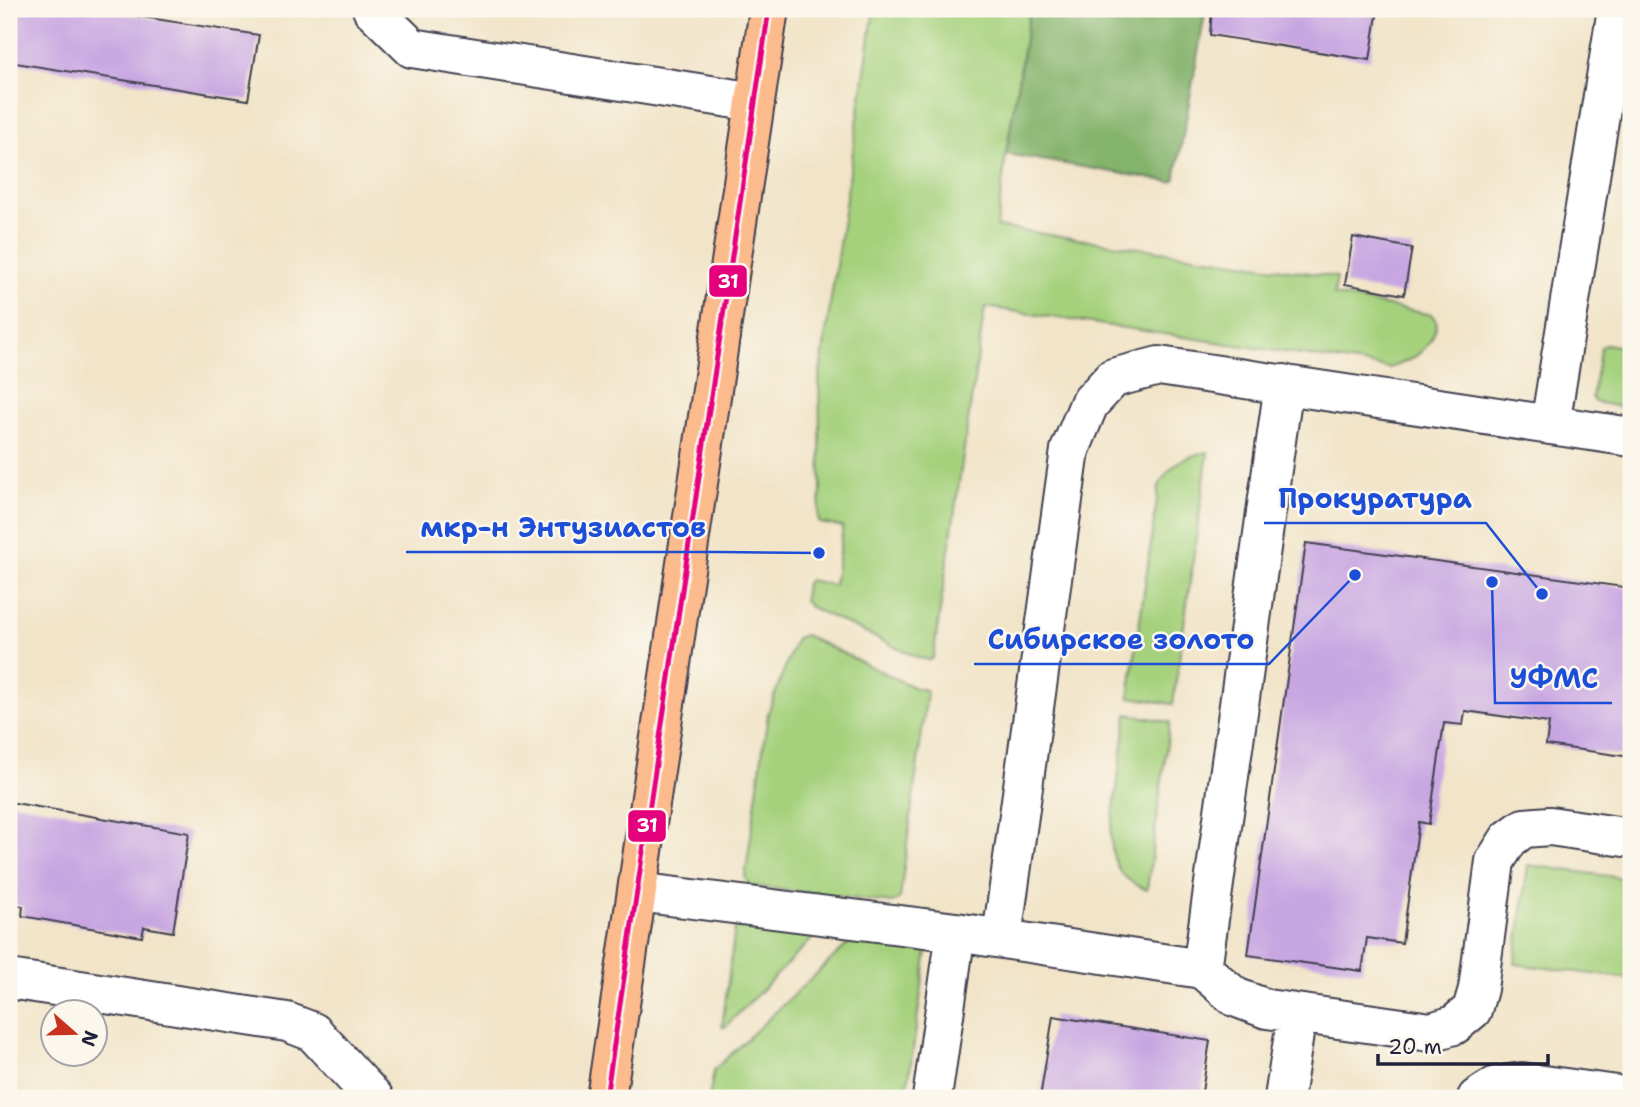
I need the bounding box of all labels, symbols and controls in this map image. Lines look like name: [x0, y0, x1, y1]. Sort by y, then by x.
line badge: 31: [708, 264, 748, 298]
text: 31: [717, 269, 739, 294]
callout: Прокуратура: [1264, 474, 1486, 523]
text: Прокуратура: [1278, 479, 1472, 517]
callout: мкр-н Энтузиастов: [406, 503, 720, 552]
text: мкр-н Энтузиастов: [420, 508, 706, 546]
callout: Сибирское золото: [974, 615, 1269, 664]
text: Сибирское золото: [987, 620, 1255, 658]
callout: УФМС: [1495, 654, 1612, 703]
text: УФМС: [1509, 659, 1599, 697]
line badge: 31: [627, 809, 667, 843]
text: 31: [636, 813, 658, 838]
north arrow: [38, 998, 108, 1068]
scale bar: [1378, 1023, 1547, 1067]
text: N: [75, 1027, 104, 1050]
text: 20 m: [1388, 1033, 1442, 1061]

